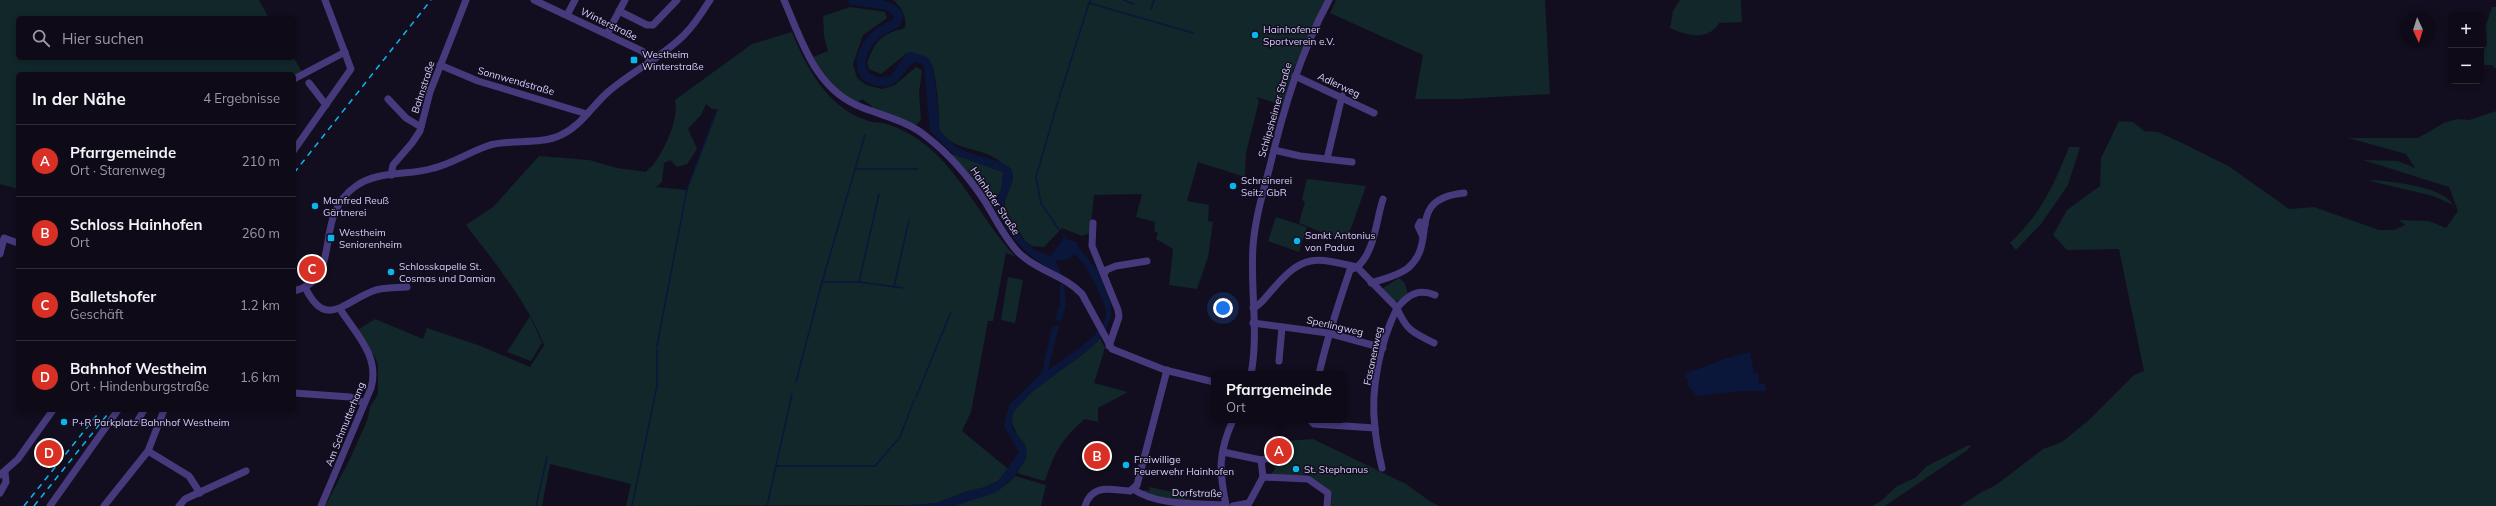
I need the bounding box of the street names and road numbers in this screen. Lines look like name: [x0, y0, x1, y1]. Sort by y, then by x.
street label: Winterstraße: [578, 5, 640, 43]
street label: Bahnstraße: [408, 59, 438, 115]
street label: Schlipsheimer Straße: [1255, 61, 1295, 159]
street label: Sonnwendstraße: [476, 64, 556, 98]
street label: Adlerweg: [1316, 70, 1362, 100]
street label: Hainhofer Straße: [967, 164, 1023, 238]
street label: Sperlingweg: [1305, 313, 1365, 339]
street label: Fasanenweg: [1360, 326, 1386, 386]
street label: Am Schmutterhang: [322, 380, 368, 468]
street label: Dorfstraße: [1172, 486, 1222, 500]

